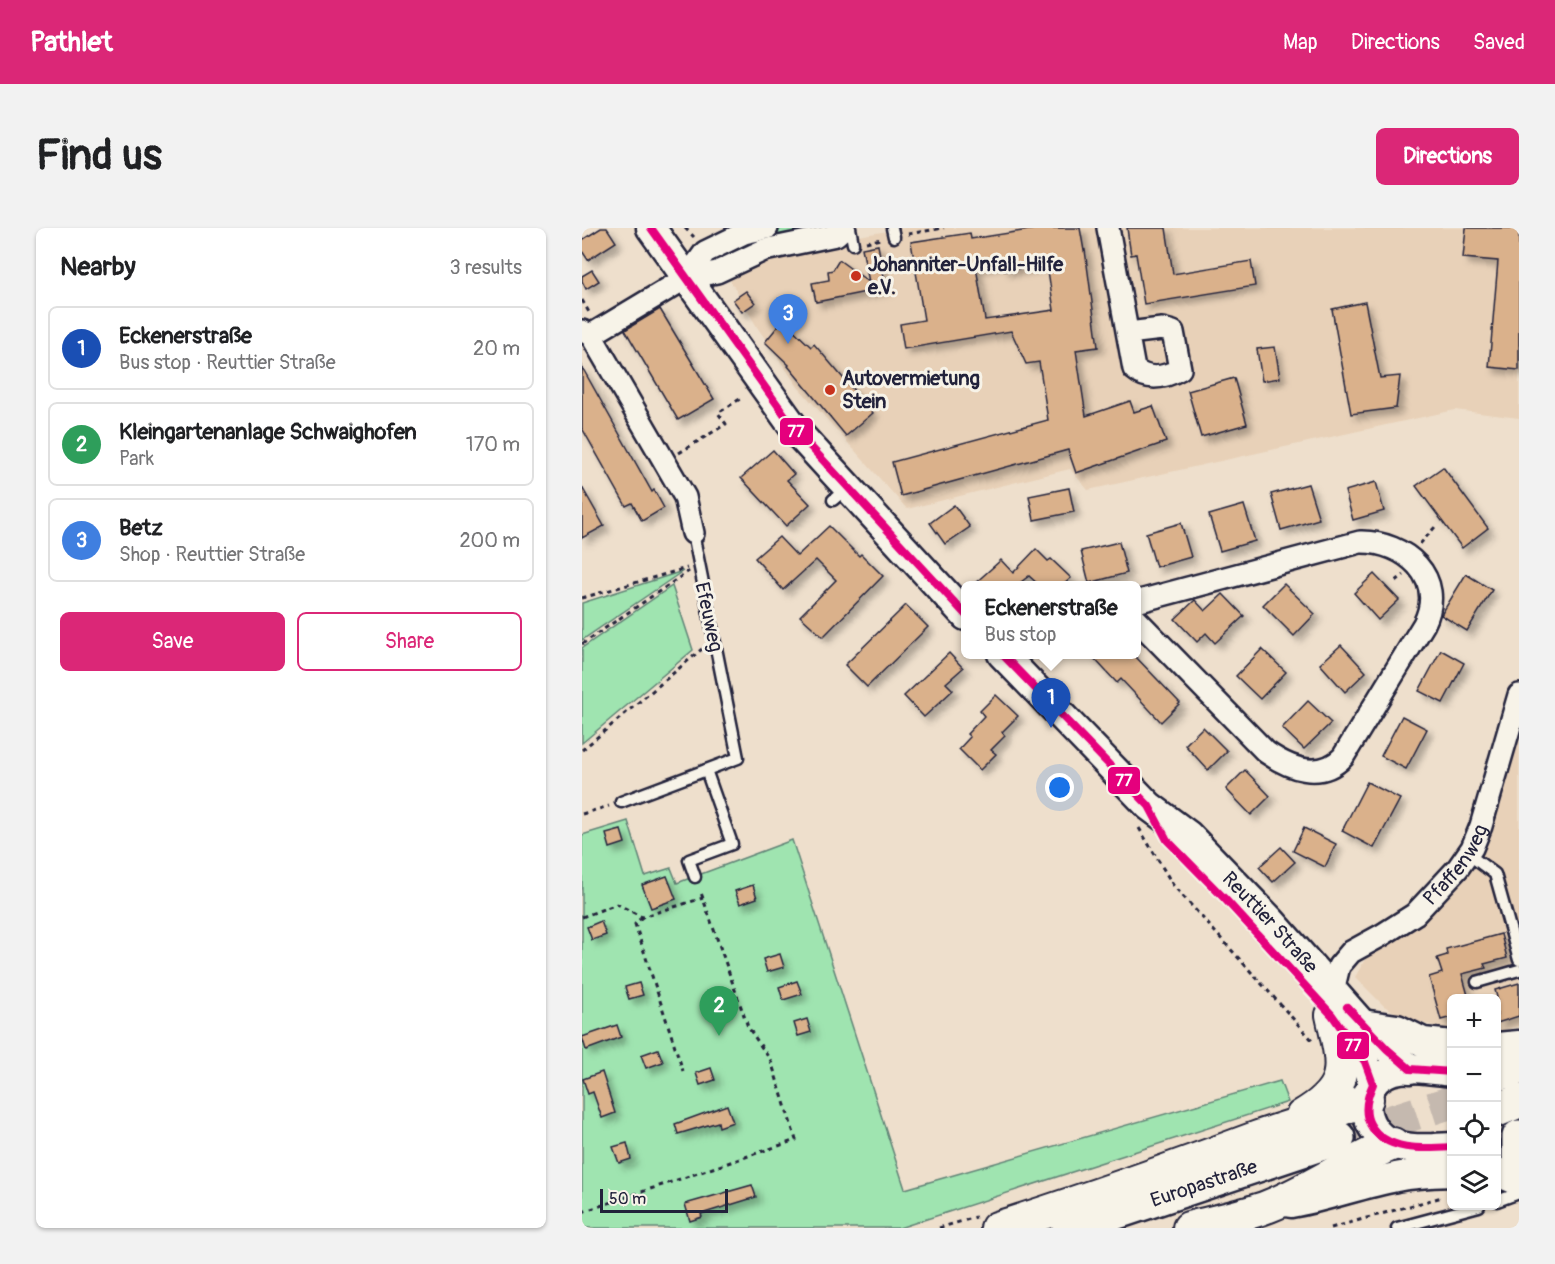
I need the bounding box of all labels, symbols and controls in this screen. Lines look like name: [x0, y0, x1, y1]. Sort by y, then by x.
text: Pathlet: [30, 25, 113, 60]
text: Map: [1283, 29, 1318, 56]
text: Directions: [1351, 29, 1440, 56]
text: Saved: [1473, 29, 1525, 56]
button: Directions: [1376, 128, 1519, 185]
text: Find us: [36, 130, 162, 182]
text: Nearby: [60, 251, 136, 283]
place label: Johanniter-Unfall-Hilfe e.V.: [867, 252, 1064, 300]
text: 3 results: [450, 255, 522, 280]
marker: Johanniter-Unfall-Hilfe e.V.: [849, 269, 863, 283]
pin: 3: [768, 294, 808, 344]
text: Eckenerstraße: [119, 322, 252, 350]
text: 1: [78, 336, 85, 361]
text: 20 m: [473, 336, 520, 361]
text: Bus stop · Reuttier Straße: [119, 350, 336, 375]
place label: Autovermietung Stein: [842, 366, 980, 414]
marker: Autovermietung Stein: [823, 383, 837, 397]
line badge: 77: [779, 417, 814, 446]
text: Kleingartenanlage Schwaighofen: [119, 418, 417, 446]
text: 77: [788, 422, 805, 442]
text: 2: [76, 432, 87, 457]
text: 170 m: [466, 432, 520, 457]
text: Park: [119, 446, 154, 471]
text: Betz: [119, 514, 163, 542]
text: 3: [76, 528, 87, 553]
text: 200 m: [459, 528, 520, 553]
text: Shop · Reuttier Straße: [119, 542, 305, 567]
street label: Efeuweg: [689, 580, 729, 654]
popup: [961, 581, 1141, 659]
text: Eckenerstraße: [985, 594, 1117, 622]
button: Save: [60, 612, 285, 671]
button: Share: [297, 612, 522, 671]
text: Bus stop: [985, 622, 1057, 647]
pin: 1: [1032, 678, 1070, 728]
line badge: 77: [1107, 766, 1141, 795]
text: 77: [1116, 771, 1133, 791]
your location: [1045, 773, 1074, 802]
street label: Pfaffenweg: [1417, 821, 1493, 910]
street label: Reuttier Straße: [1217, 866, 1324, 978]
pin: 2: [700, 986, 738, 1036]
map controls: [1447, 994, 1501, 1210]
button: +: [1447, 994, 1501, 1048]
line badge: 77: [1336, 1031, 1370, 1060]
text: 77: [1345, 1036, 1362, 1056]
button: −: [1447, 1048, 1501, 1102]
button: locate: [1447, 1102, 1501, 1156]
street label: Europastraße: [1147, 1153, 1260, 1212]
button: layers: [1447, 1156, 1501, 1210]
scale bar: [600, 1186, 728, 1214]
text: 50 m: [609, 1189, 646, 1209]

